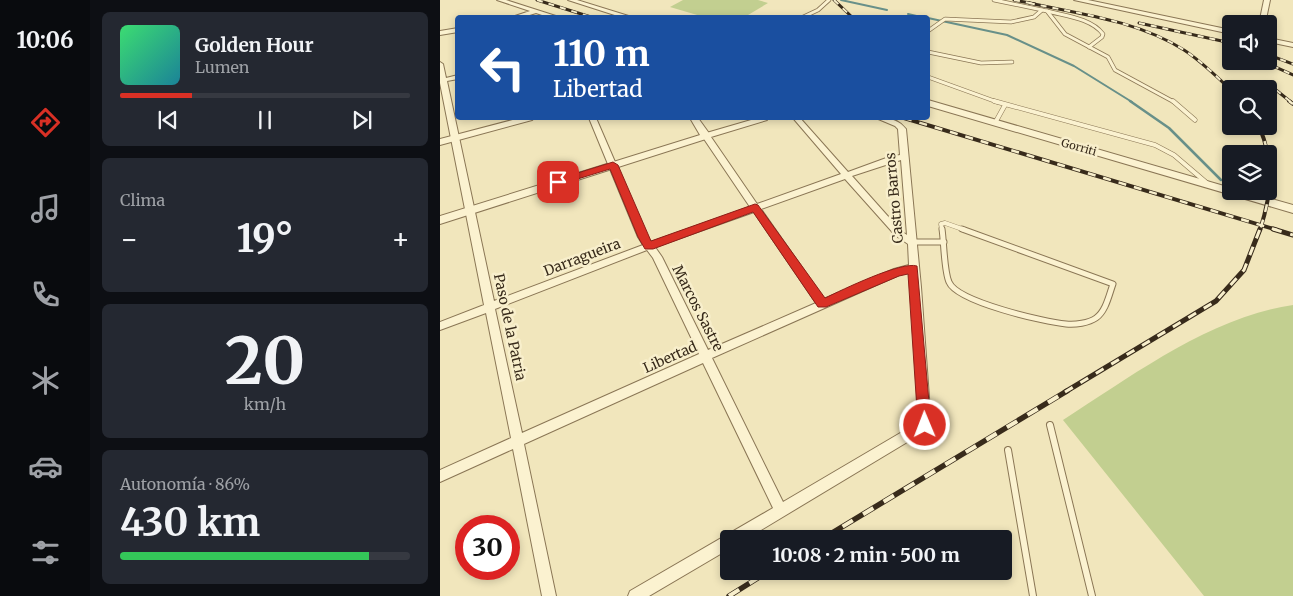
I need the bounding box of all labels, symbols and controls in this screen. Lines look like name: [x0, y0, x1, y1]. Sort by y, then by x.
map controls: [1222, 15, 1277, 200]
button: sound: [1222, 15, 1277, 70]
text: 10:06: [16, 26, 74, 54]
text: 110 m: [553, 32, 650, 76]
text: Golden Hour: [195, 33, 314, 57]
icon: left: [470, 35, 535, 100]
text: Lumen: [195, 57, 249, 77]
text: Libertad: [553, 75, 642, 103]
button: search: [1222, 80, 1277, 135]
icon: directions: [28, 105, 63, 140]
icon: previous: [154, 106, 182, 134]
icon: pause: [251, 106, 279, 134]
icon: next: [348, 106, 376, 134]
street label: Gorriti: [1060, 135, 1099, 159]
button: layers: [1222, 145, 1277, 200]
street label: Castro Barros: [881, 152, 907, 244]
pin: [537, 161, 579, 203]
icon: arrive: [544, 168, 572, 196]
text: Clima: [120, 190, 165, 210]
icon: music: [28, 191, 63, 226]
text: 19°: [237, 215, 294, 262]
text: −: [120, 221, 139, 257]
text: +: [391, 221, 410, 257]
street label: Darragueira: [541, 234, 623, 280]
street label: Marcos Sastre: [669, 262, 727, 354]
street label: Paso de la Patria: [490, 272, 530, 383]
icon: phone: [28, 277, 63, 312]
text: 20: [225, 320, 305, 402]
street label: Libertad: [640, 337, 700, 377]
icon: climate: [28, 363, 63, 398]
text: km/h: [244, 394, 286, 414]
position arrow: [898, 398, 950, 450]
icon: car: [28, 449, 63, 484]
text: Autonomía · 86%: [120, 474, 250, 494]
text: 430 km: [120, 499, 260, 546]
speed limit sign: 30: [455, 515, 520, 580]
icon: filters: [28, 535, 63, 570]
text: 10:08 · 2 min · 500 m: [772, 543, 960, 567]

